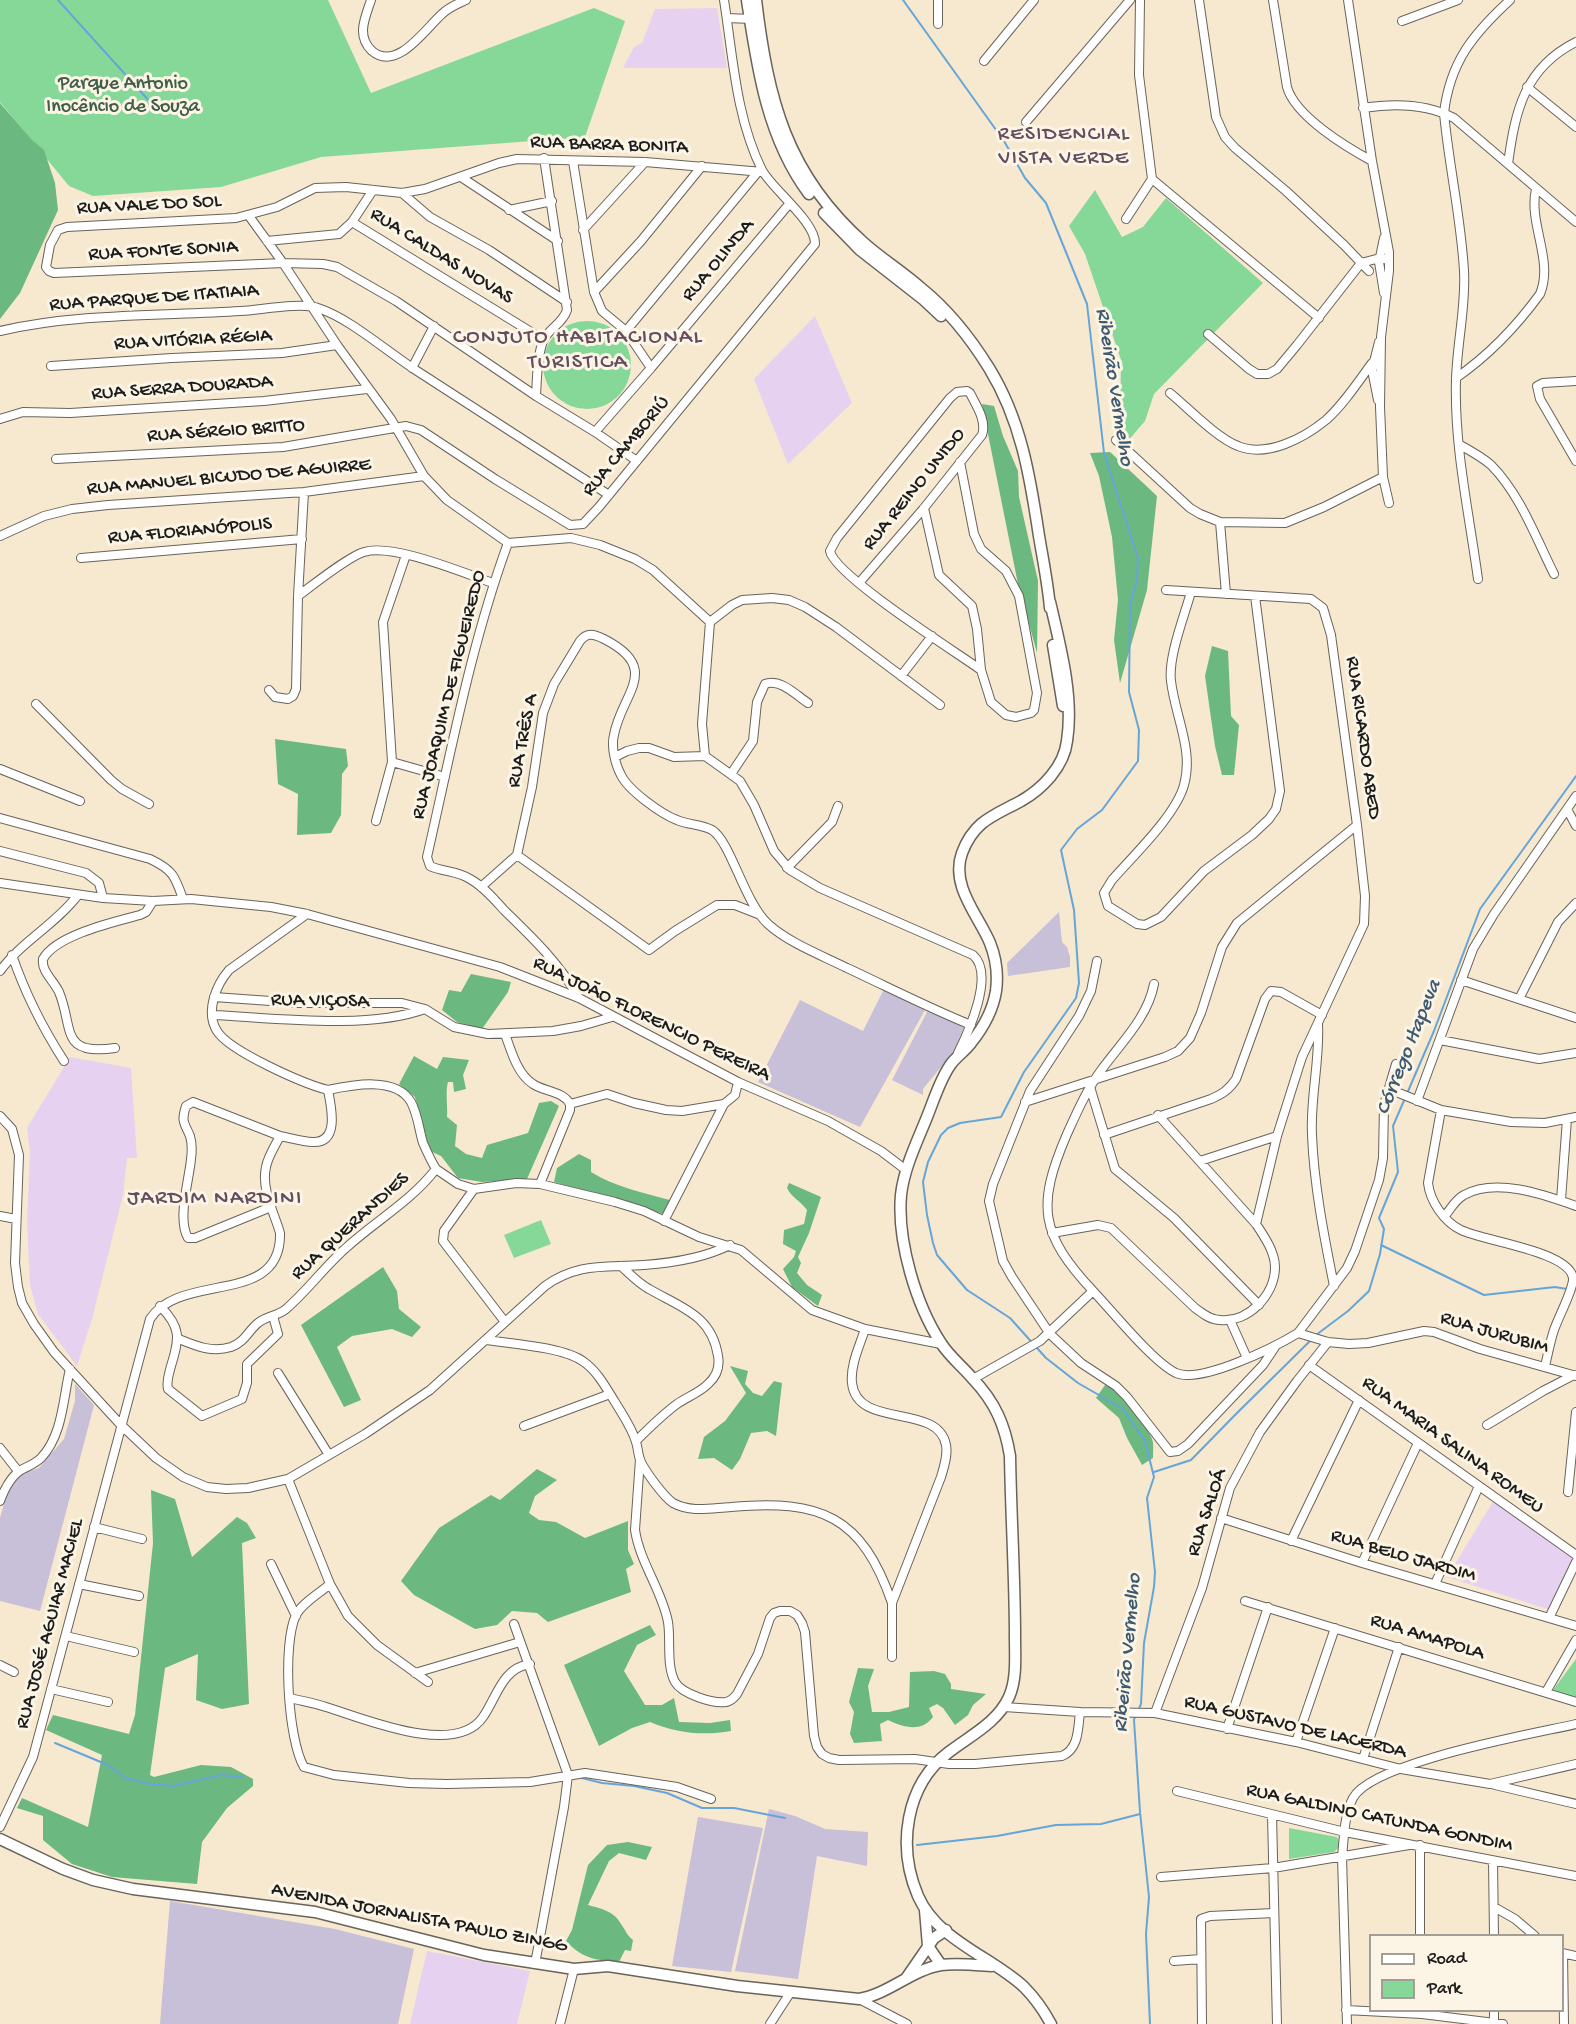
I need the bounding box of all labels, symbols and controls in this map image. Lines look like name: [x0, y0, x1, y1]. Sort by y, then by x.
park label: Parque Antonio Inocêncio de Souza: [46, 73, 200, 120]
district label: RESIDENCIAL VISTA VERDE: [998, 123, 1130, 173]
street label: RUA BARRA BONITA: [530, 131, 688, 161]
street label: RUA VALE DO SOL: [76, 190, 222, 222]
street label: RUA CALDAS NOVAS: [365, 203, 517, 311]
street label: RUA OLINDA: [677, 215, 761, 307]
street label: RUA FONTE SONIA: [88, 236, 238, 268]
street label: RUA PARQUE DE ITATIAIA: [49, 280, 259, 318]
water label: Ribeirão Vermelho: [1088, 306, 1138, 468]
street label: RUA VITÓRIA RÉGIA: [113, 325, 273, 357]
district label: CONJUTO HABITACIONAL TURISTICA: [453, 326, 703, 378]
street label: RUA SERRA DOURADA: [91, 371, 273, 407]
street label: RUA CAMBORIÚ: [578, 392, 676, 502]
street label: RUA SÉRGIO BRITTO: [146, 415, 306, 449]
street label: RUA REINO UNIDO: [858, 424, 972, 556]
street label: RUA MANUEL BICUDO DE AGUIRRE: [86, 454, 372, 502]
street label: RUA FLORIANÓPOLIS: [107, 513, 273, 551]
street label: RUA JOAQUIM DE FIGUEIREDO: [407, 568, 493, 822]
street label: RUA RICARDO ABED: [1339, 655, 1385, 821]
street label: RUA TRÊS A: [503, 692, 545, 790]
street label: RUA JOÃO FLORENCIO PEREIRA: [528, 952, 774, 1088]
water label: Córrego Itapeva: [1372, 977, 1448, 1119]
street label: RUA VIÇOSA: [271, 989, 369, 1015]
street label: RUA QUERANDIES: [287, 1168, 415, 1286]
district label: JARDIM NARDINI: [127, 1187, 303, 1213]
street label: RUA JURUBIM: [1437, 1307, 1551, 1361]
street label: RUA MARIA SALINA ROMEU: [1356, 1372, 1548, 1520]
street label: RUA SALOÁ: [1183, 1466, 1233, 1560]
street label: RUA JOSÉ AGUIAR MACIEL: [11, 1516, 91, 1732]
street label: RUA BELO JARDIM: [1328, 1525, 1478, 1589]
water label: Ribeirão Vermelho: [1109, 1572, 1149, 1734]
street label: RUA AMAPOLA: [1367, 1609, 1487, 1667]
street label: RUA GUSTAVO DE LACERDA: [1182, 1691, 1408, 1765]
street label: RUA GALDINO CATUNDA GONDIM: [1244, 1779, 1514, 1859]
street label: AVENIDA JORNALISTA PAULO ZINGG: [269, 1879, 569, 1959]
legend: [1369, 1934, 1564, 2012]
text: Road: [1427, 1949, 1466, 1970]
text: Park: [1427, 1979, 1461, 2000]

